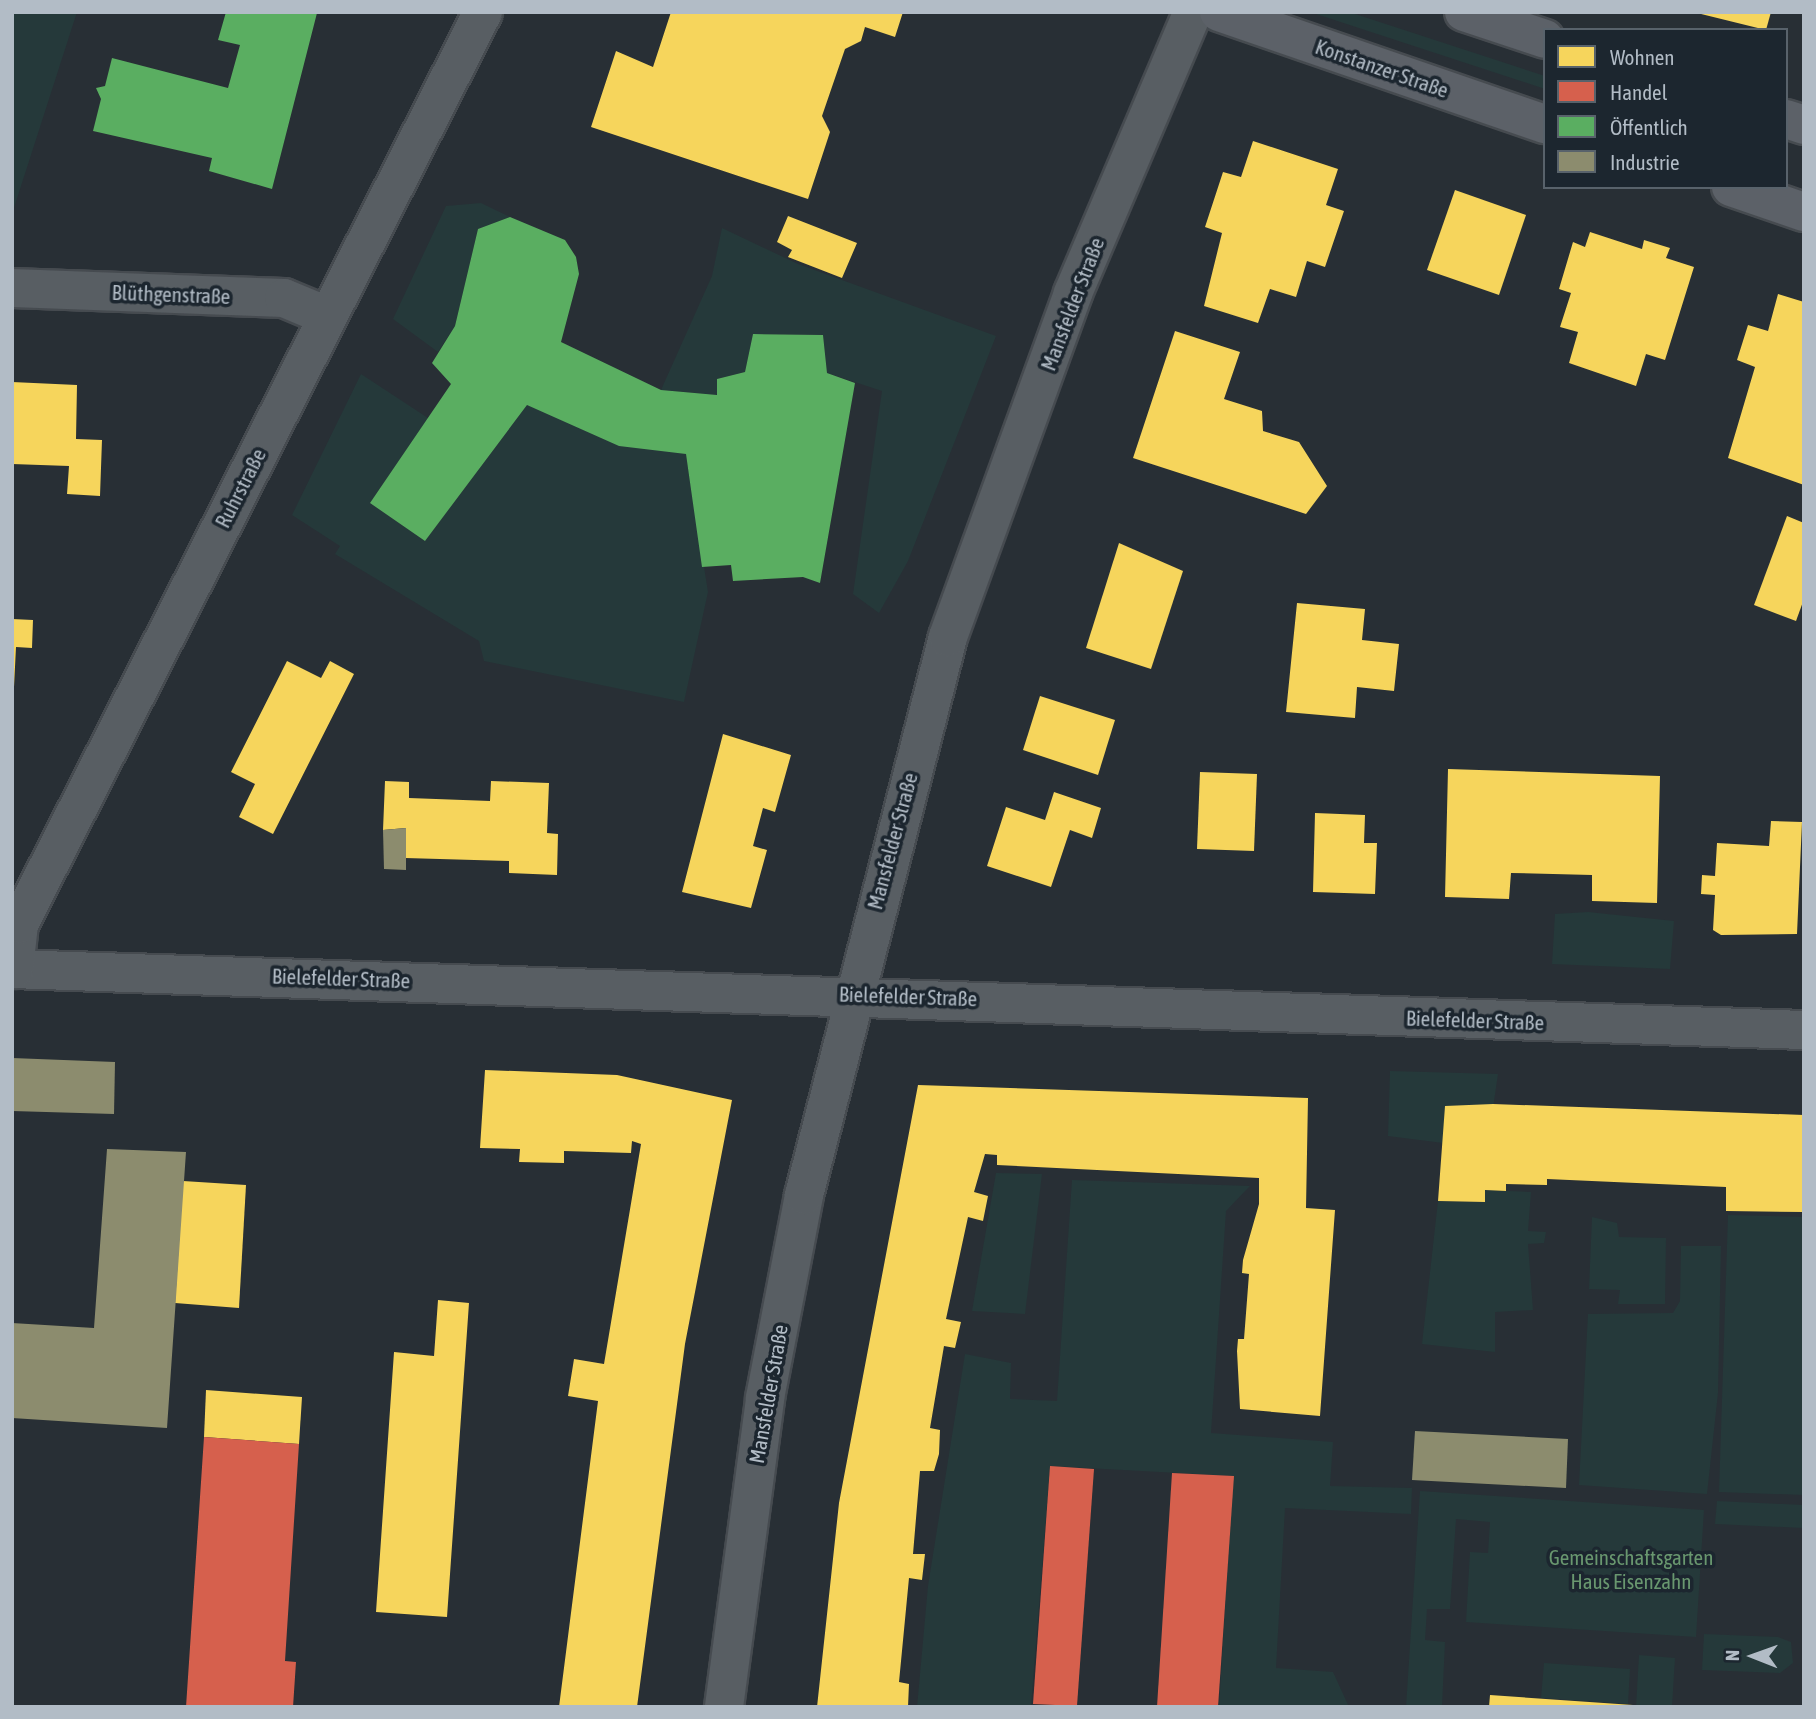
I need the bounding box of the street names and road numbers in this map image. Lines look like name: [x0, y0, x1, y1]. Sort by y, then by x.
street label: Konstanzer Straße: [1312, 33, 1452, 103]
street label: Mansfelder Straße: [1035, 234, 1109, 374]
street label: Blüthgenstraße: [111, 279, 231, 309]
street label: Ruhrstraße: [209, 444, 271, 532]
street label: Mansfelder Straße: [862, 770, 922, 912]
street label: Bielefelder Straße: [271, 963, 411, 993]
street label: Bielefelder Straße: [838, 981, 978, 1011]
street label: Bielefelder Straße: [1405, 1005, 1545, 1035]
street label: Mansfelder Straße: [743, 1323, 793, 1465]

